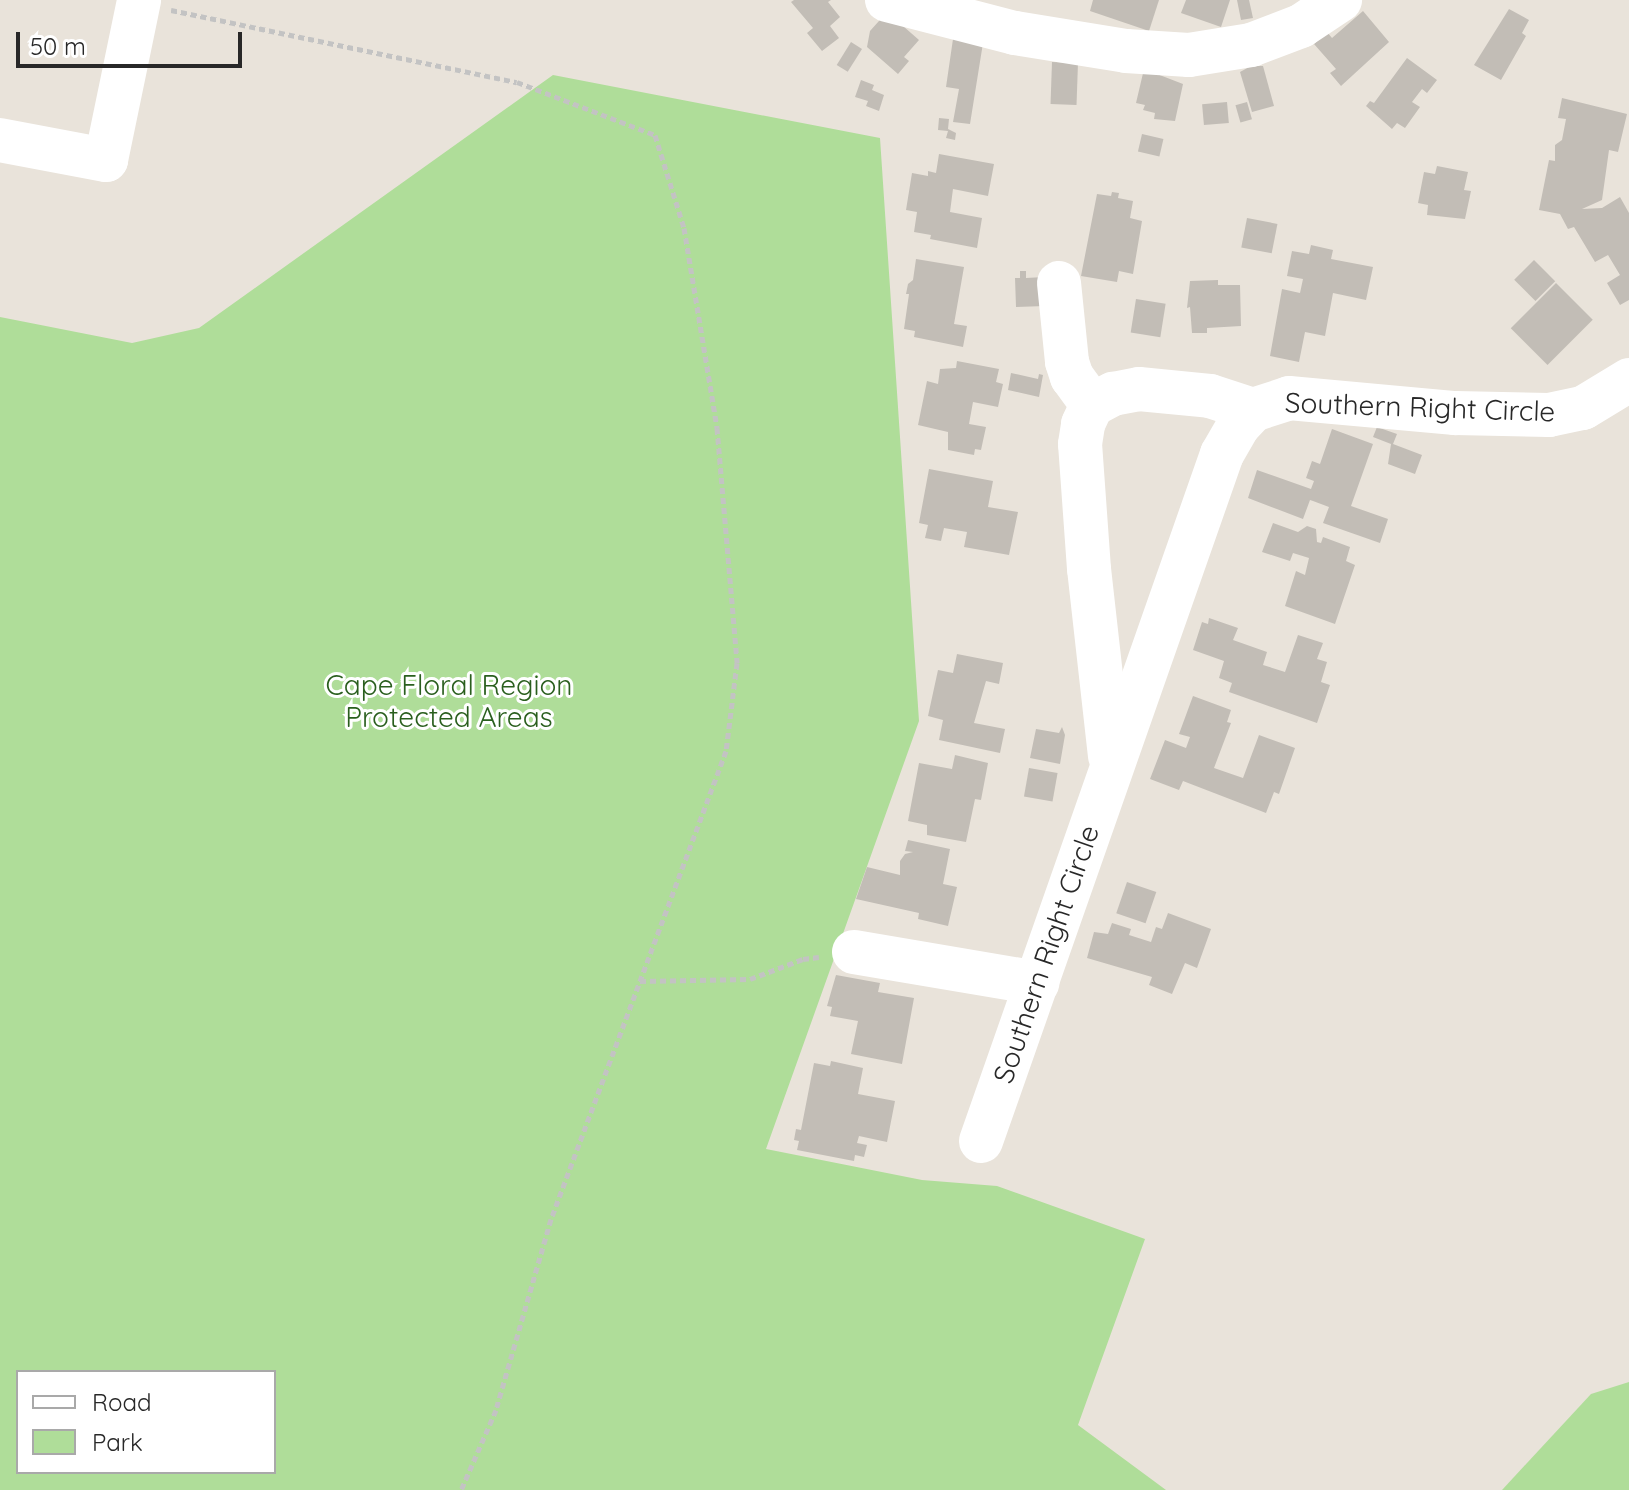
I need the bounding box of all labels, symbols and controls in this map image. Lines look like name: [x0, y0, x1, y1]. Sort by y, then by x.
scale bar: [20, 16, 246, 66]
text: 50 m: [30, 31, 86, 61]
street label: Southern Right Circle: [1284, 385, 1556, 429]
park label: Cape Floral Region Protected Areas: [326, 668, 572, 734]
street label: Southern Right Circle: [986, 821, 1106, 1087]
legend: [16, 1370, 276, 1474]
text: Road: [92, 1387, 152, 1417]
text: Park: [92, 1427, 143, 1457]

